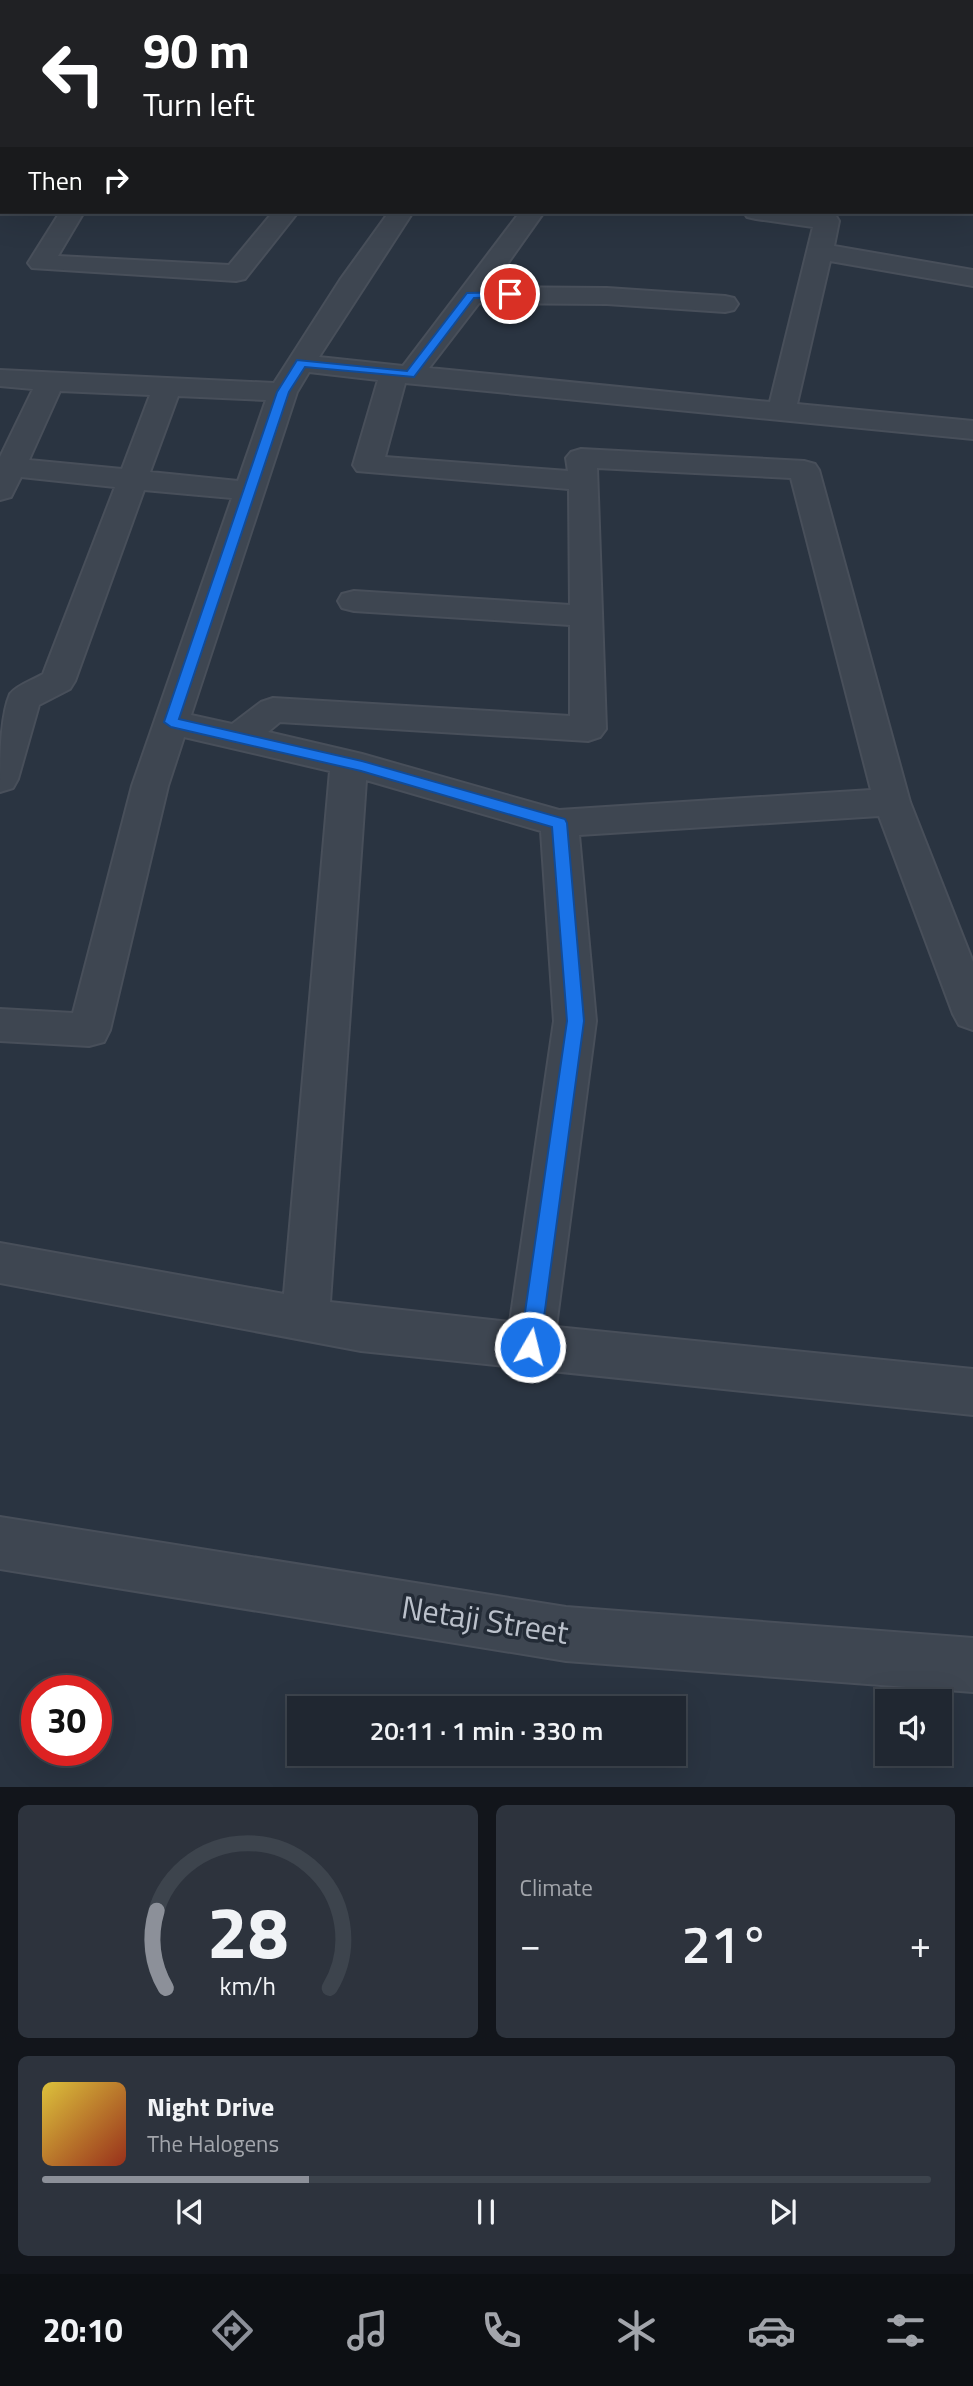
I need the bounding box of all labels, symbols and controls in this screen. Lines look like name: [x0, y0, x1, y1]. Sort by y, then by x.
text: 90 m: [143, 12, 250, 87]
icon: left: [28, 28, 119, 119]
text: Turn left: [143, 80, 255, 128]
text: Then: [28, 161, 83, 200]
icon: right: [97, 161, 135, 199]
pin: [480, 264, 540, 324]
icon: arrive: [491, 275, 529, 313]
position arrow: [493, 1310, 567, 1384]
street label: Netaji Street: [398, 1582, 572, 1656]
speed limit sign: 30: [21, 1675, 112, 1766]
map controls: [875, 1689, 952, 1766]
button: sound: [875, 1689, 952, 1766]
text: 20:11 · 1 min · 330 m: [370, 1711, 603, 1750]
text: Climate: [520, 1870, 593, 1905]
text: 28: [207, 1876, 289, 1986]
text: 21°: [682, 1904, 769, 1983]
text: −: [520, 1915, 541, 1973]
text: +: [910, 1915, 931, 1973]
text: km/h: [219, 1966, 276, 2004]
text: Night Drive: [147, 2087, 274, 2126]
text: The Halogens: [147, 2126, 279, 2161]
icon: previous: [171, 2193, 209, 2231]
icon: pause: [467, 2193, 505, 2231]
icon: next: [764, 2193, 802, 2231]
text: 20:10: [43, 2306, 123, 2354]
icon: directions: [208, 2306, 257, 2355]
icon: music: [343, 2306, 392, 2355]
icon: phone: [477, 2306, 526, 2355]
icon: climate: [612, 2306, 661, 2355]
icon: car: [747, 2306, 796, 2355]
icon: filters: [881, 2306, 930, 2355]

